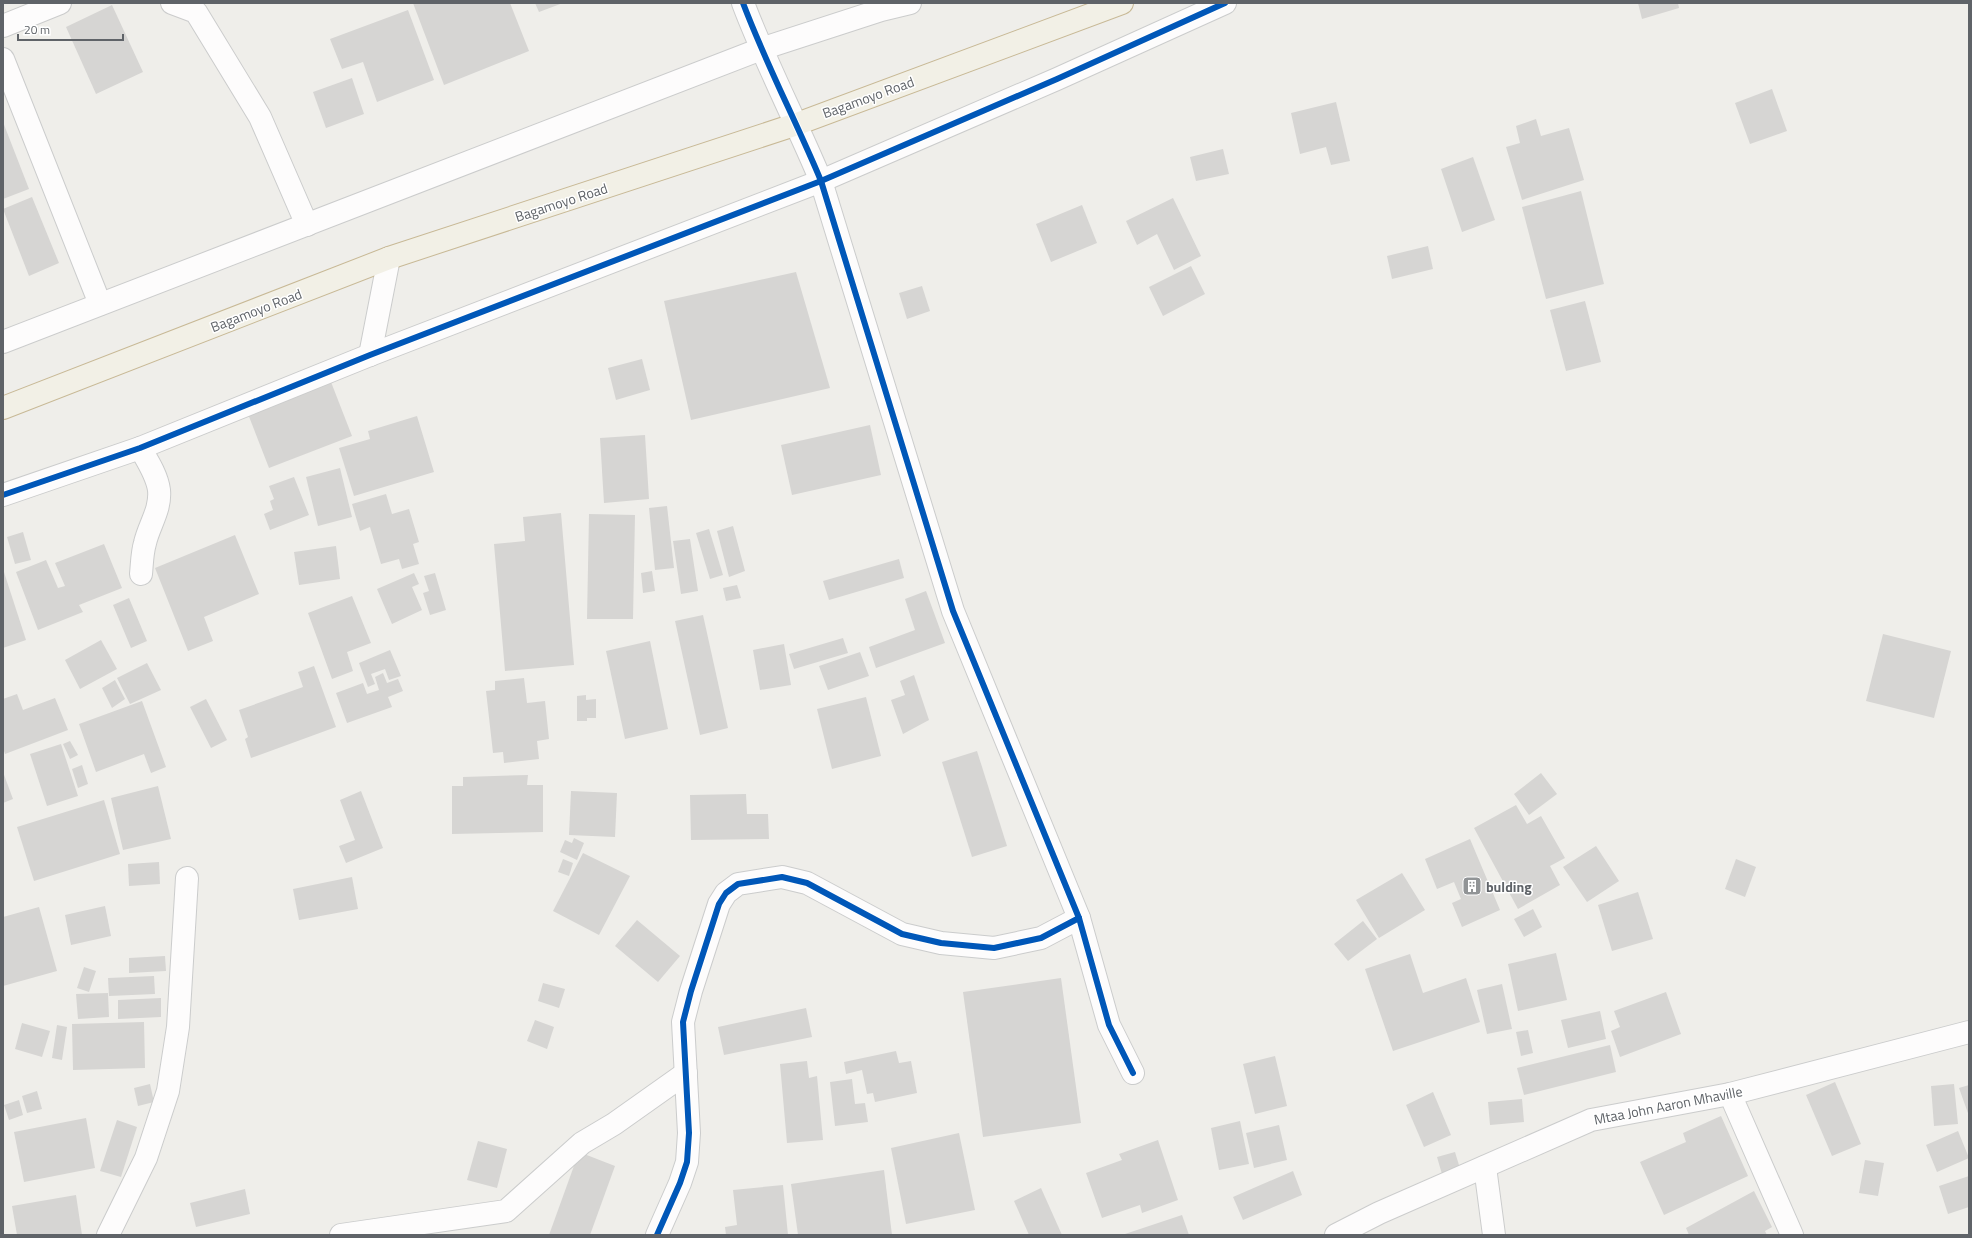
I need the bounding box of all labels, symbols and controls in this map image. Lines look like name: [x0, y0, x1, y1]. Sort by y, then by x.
scale bar: [18, 16, 123, 42]
text: 20 m: [24, 20, 50, 39]
street label: Bagamoyo Road: [819, 71, 917, 123]
street label: Bagamoyo Road: [512, 177, 610, 227]
street label: Bagamoyo Road: [207, 283, 305, 337]
building icon: bulding: [1461, 875, 1483, 897]
place label: bulding: [1486, 876, 1532, 897]
street label: Mtaa John Aaron Mhaville: [1592, 1080, 1744, 1130]

